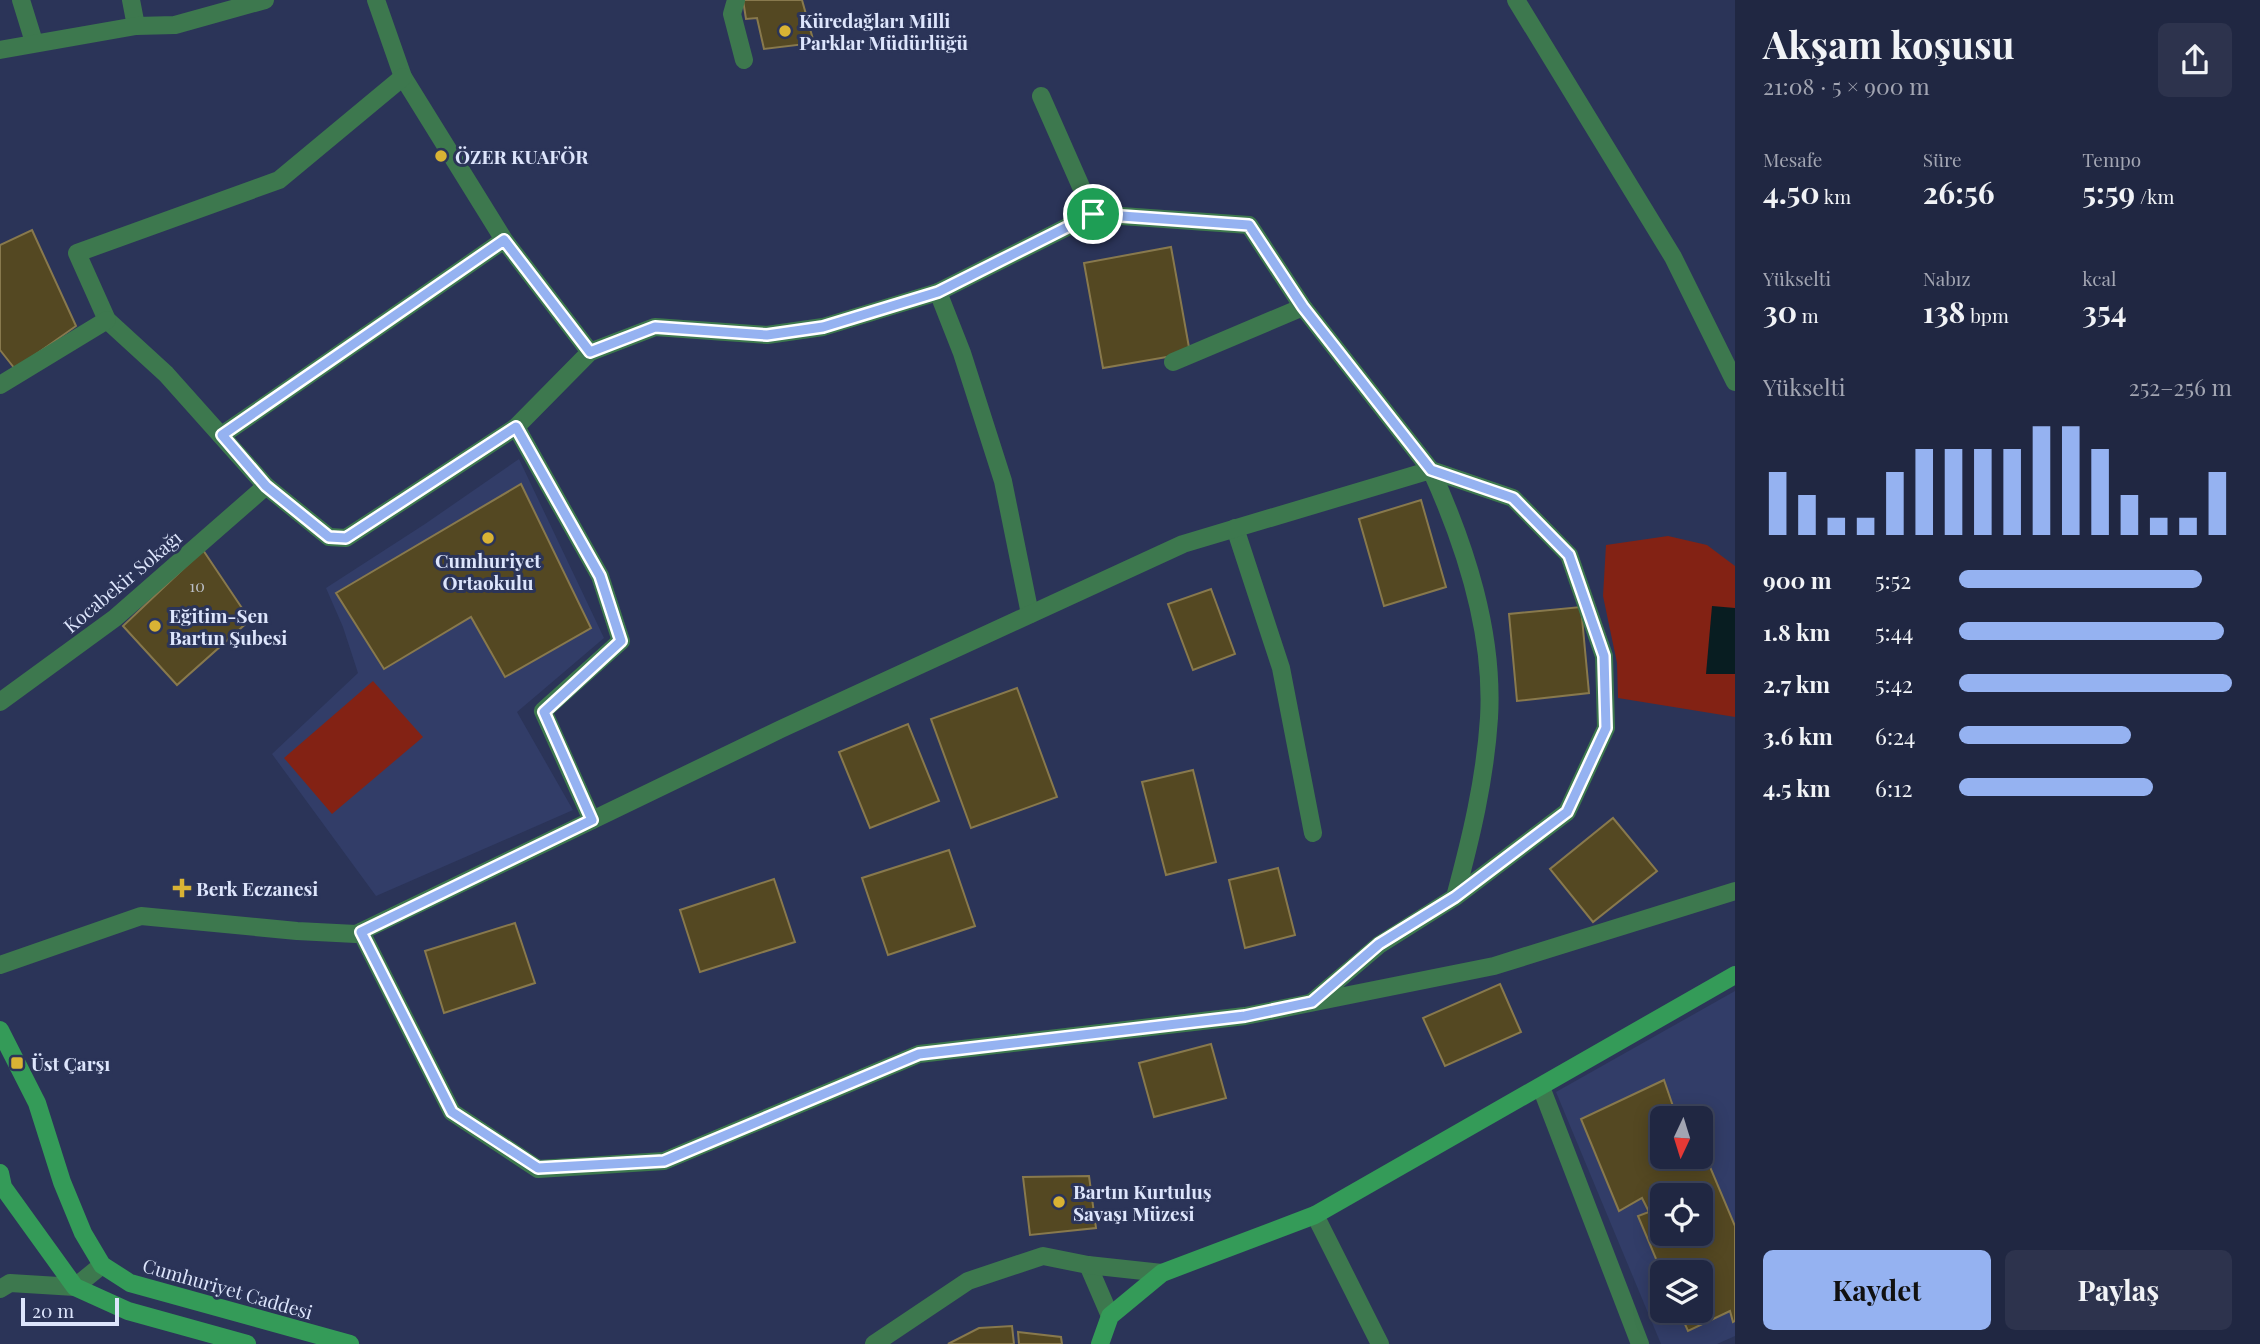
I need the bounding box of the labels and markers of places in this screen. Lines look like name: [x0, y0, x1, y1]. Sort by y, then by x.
place label: Küredağları Milli Parklar Müdürlüğü: [799, 7, 969, 55]
marker: Küredağları Milli Parklar Müdürlüğü: [777, 23, 793, 39]
place label: ÖZER KUAFÖR: [455, 143, 589, 169]
marker: ÖZER KUAFÖR: [433, 148, 449, 164]
pin: [1063, 184, 1123, 244]
marker: Cumhuriyet Ortaokulu: [480, 530, 496, 546]
place label: Cumhuriyet Ortaokulu: [435, 547, 541, 595]
place label: Eğitim-Sen Bartın Şubesi: [169, 602, 287, 650]
marker: Eğitim-Sen Bartın Şubesi: [147, 618, 163, 634]
place label: Berk Eczanesi: [196, 875, 318, 901]
marker: Berk Eczanesi: [174, 880, 190, 896]
place label: Üst Çarşı: [31, 1050, 110, 1076]
marker: Üst Çarşı: [9, 1055, 25, 1071]
place label: Bartın Kurtuluş Savaşı Müzesi: [1073, 1178, 1212, 1226]
marker: Bartın Kurtuluş Savaşı Müzesi: [1051, 1194, 1067, 1210]

